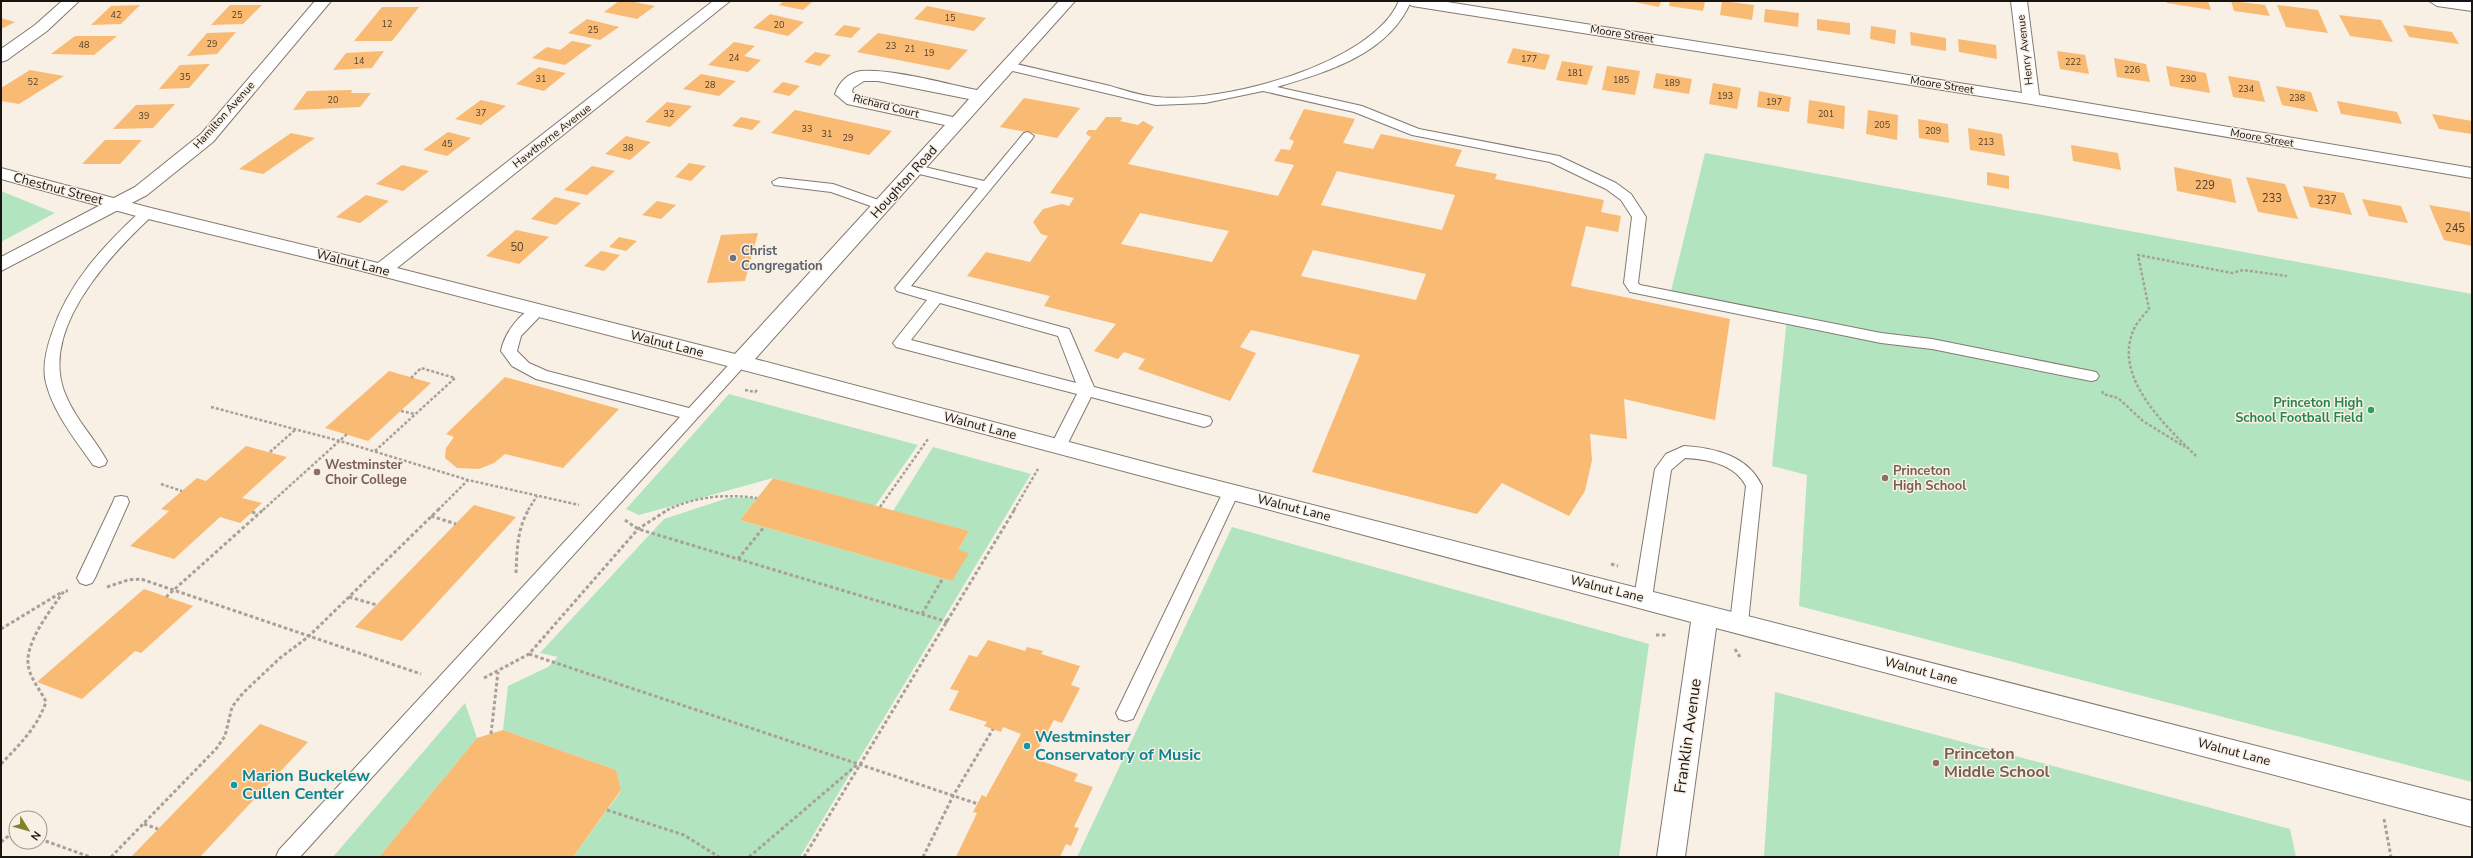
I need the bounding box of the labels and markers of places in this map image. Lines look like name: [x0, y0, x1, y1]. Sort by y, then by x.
place label: Christ Congregation: [741, 242, 823, 275]
marker: Christ Congregation: [728, 253, 738, 263]
place label: Princeton High School Football Field: [2235, 394, 2363, 427]
marker: Princeton High School Football Field: [2366, 405, 2376, 415]
place label: Westminster Choir College: [325, 456, 407, 489]
place label: Princeton High School: [1893, 462, 1967, 495]
marker: Westminster Choir College: [312, 467, 322, 477]
marker: Princeton High School: [1880, 473, 1890, 483]
place label: Westminster Conservatory of Music: [1035, 726, 1201, 766]
marker: Westminster Conservatory of Music: [1022, 741, 1032, 751]
place label: Princeton Middle School: [1944, 743, 2050, 783]
marker: Princeton Middle School: [1931, 758, 1941, 768]
place label: Marion Buckelew Cullen Center: [242, 765, 370, 805]
marker: Marion Buckelew Cullen Center: [229, 780, 239, 790]

